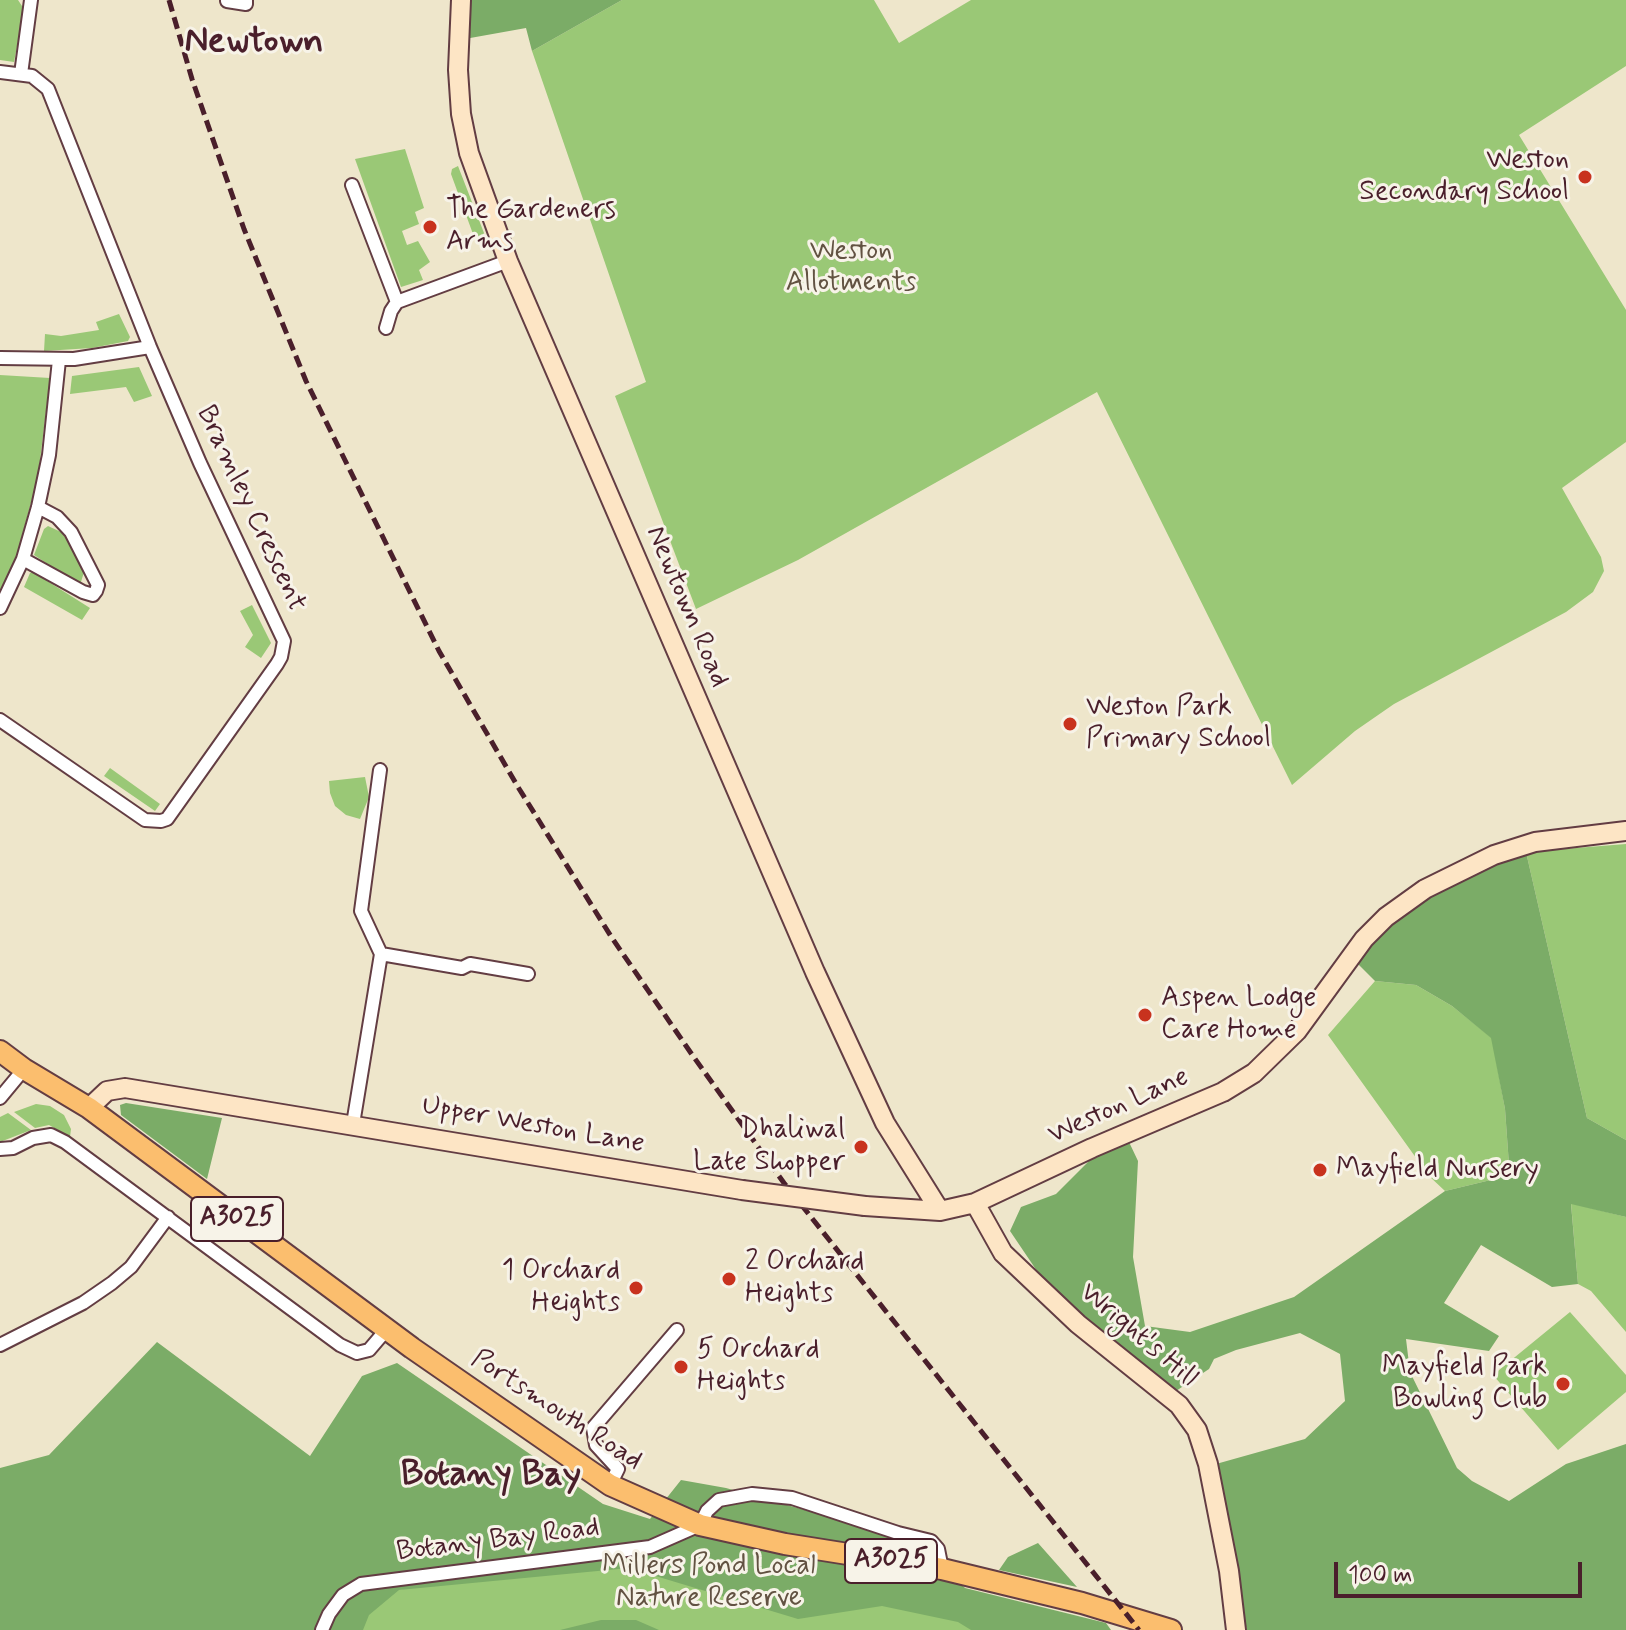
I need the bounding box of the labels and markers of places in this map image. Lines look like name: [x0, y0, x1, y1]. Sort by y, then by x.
place label: Weston Secondary School: [1359, 144, 1569, 210]
marker: Weston Secondary School: [1576, 168, 1594, 186]
place label: The Gardeners Arms: [446, 194, 616, 260]
marker: The Gardeners Arms: [421, 218, 439, 236]
place label: Weston Park Primary School: [1086, 691, 1271, 757]
marker: Weston Park Primary School: [1061, 715, 1079, 733]
place label: Aspen Lodge Care Home: [1161, 982, 1316, 1048]
marker: Aspen Lodge Care Home: [1136, 1006, 1154, 1024]
place label: Dhaliwal Late Shopper: [693, 1114, 845, 1180]
marker: Dhaliwal Late Shopper: [852, 1138, 870, 1156]
place label: Mayfield Nursery: [1336, 1153, 1539, 1187]
marker: Mayfield Nursery: [1311, 1161, 1329, 1179]
place label: 2 Orchard Heights: [745, 1246, 864, 1312]
place label: 1 Orchard Heights: [502, 1255, 620, 1321]
marker: 2 Orchard Heights: [720, 1270, 738, 1288]
marker: 1 Orchard Heights: [627, 1279, 645, 1297]
place label: 5 Orchard Heights: [697, 1334, 820, 1400]
place label: Mayfield Park Bowling Club: [1382, 1351, 1547, 1417]
marker: 5 Orchard Heights: [672, 1358, 690, 1376]
marker: Mayfield Park Bowling Club: [1554, 1375, 1572, 1393]

